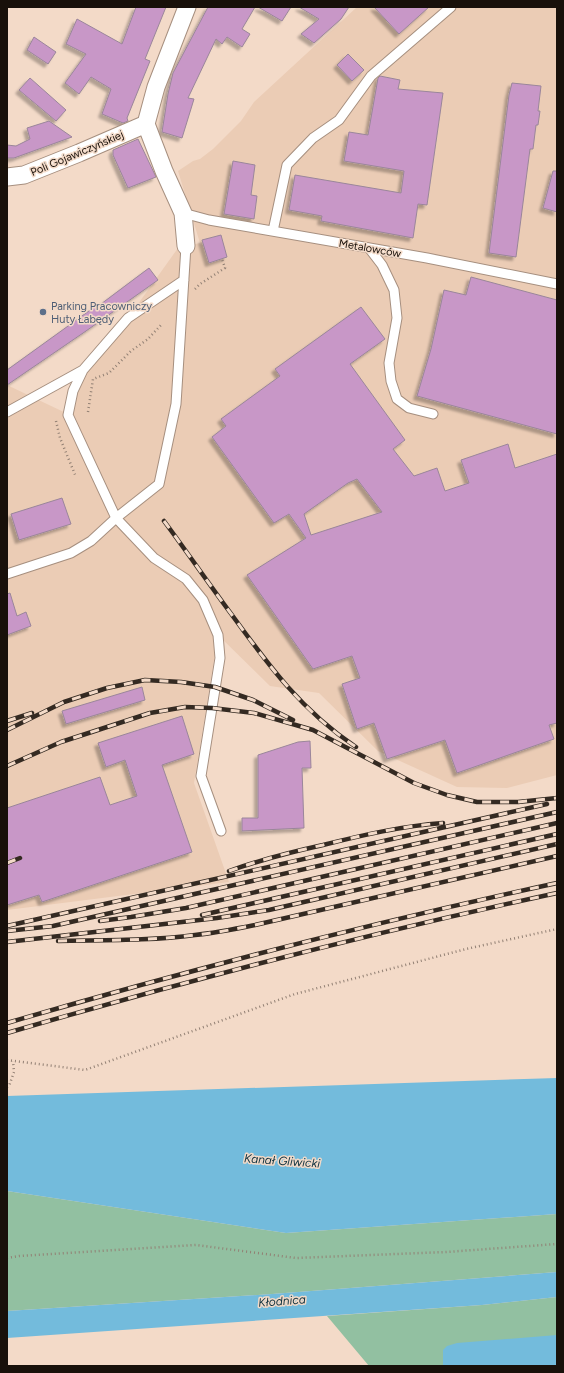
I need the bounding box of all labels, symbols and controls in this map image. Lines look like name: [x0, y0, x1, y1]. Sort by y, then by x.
street label: Poli Gojawiczyńskiej: [29, 128, 126, 179]
street label: Metalowców: [338, 237, 402, 260]
place label: Parking Pracowniczy Huty Łabędy: [51, 300, 152, 326]
marker: Parking Pracowniczy Huty Łabędy: [38, 307, 48, 317]
water label: Kanał Gliwicki: [243, 1151, 321, 1171]
water label: Kłodnica: [258, 1292, 306, 1310]

